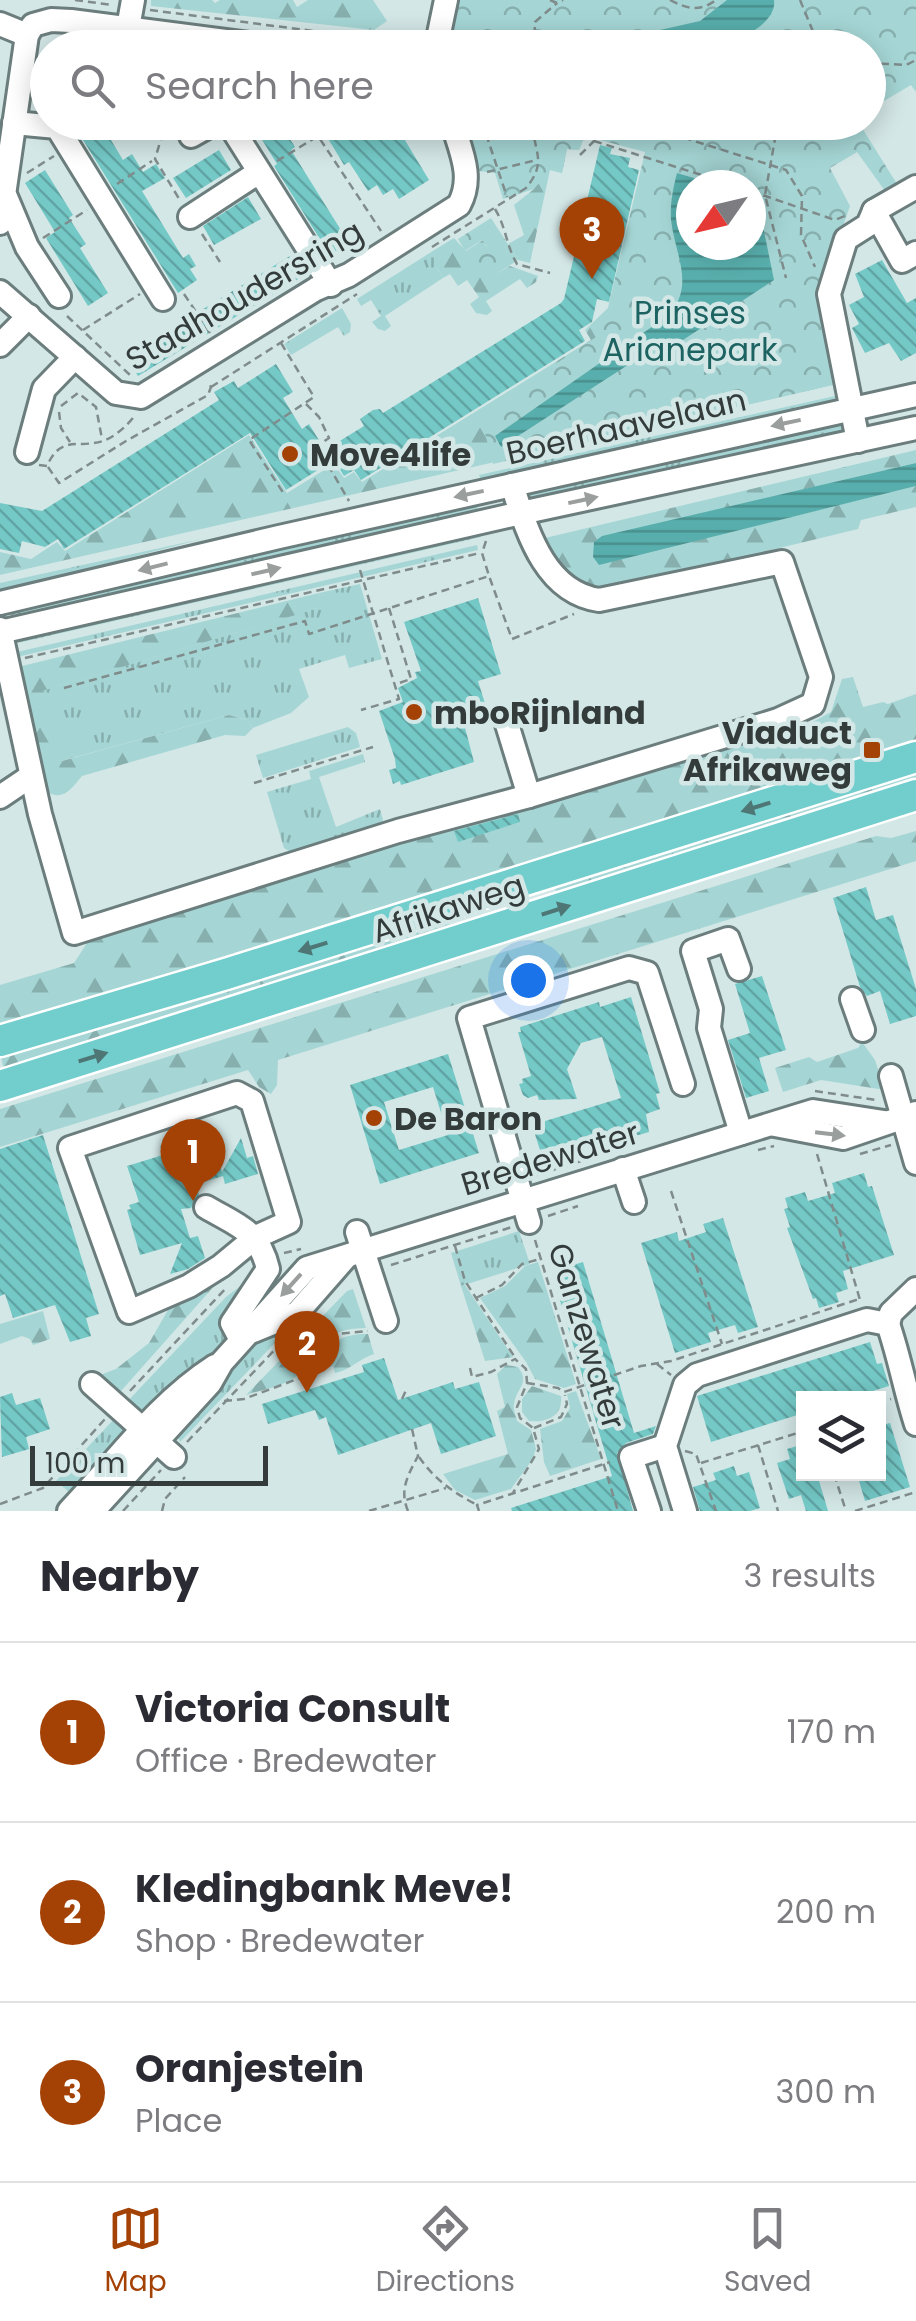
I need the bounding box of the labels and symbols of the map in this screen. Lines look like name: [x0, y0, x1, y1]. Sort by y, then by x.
north arrow: [676, 170, 766, 260]
pin: 3: [560, 196, 624, 279]
street label: Stadhoudersring: [117, 209, 371, 381]
park label: Prinses Arianepark: [602, 290, 778, 372]
street label: Boerhaavelaan: [502, 377, 750, 475]
one-way arrow: [771, 415, 802, 431]
place label: Move4life: [310, 432, 471, 477]
marker: Move4life: [279, 443, 301, 465]
one-way arrow: [453, 487, 484, 502]
one-way arrow: [567, 491, 598, 507]
one-way arrow: [137, 560, 168, 575]
one-way arrow: [250, 563, 281, 578]
place label: mboRijnland: [434, 690, 646, 735]
marker: mboRijnland: [403, 701, 425, 723]
place label: Viaduct Afrikaweg: [683, 710, 852, 792]
marker: Viaduct Afrikaweg: [861, 739, 883, 761]
one-way arrow: [740, 800, 771, 815]
street label: Afrikaweg: [366, 862, 530, 954]
one-way arrow: [542, 902, 572, 917]
one-way arrow: [297, 940, 327, 955]
your location: [503, 955, 554, 1006]
one-way arrow: [78, 1049, 109, 1064]
place label: De Baron: [394, 1096, 542, 1141]
marker: De Baron: [363, 1107, 385, 1129]
street label: Bredewater: [455, 1110, 645, 1206]
pin: 1: [160, 1118, 226, 1201]
one-way arrow: [815, 1127, 846, 1143]
street label: Ganzewater: [537, 1237, 637, 1435]
one-way arrow: [279, 1273, 302, 1297]
pin: 2: [274, 1310, 340, 1393]
scale bar: [30, 1441, 268, 1486]

